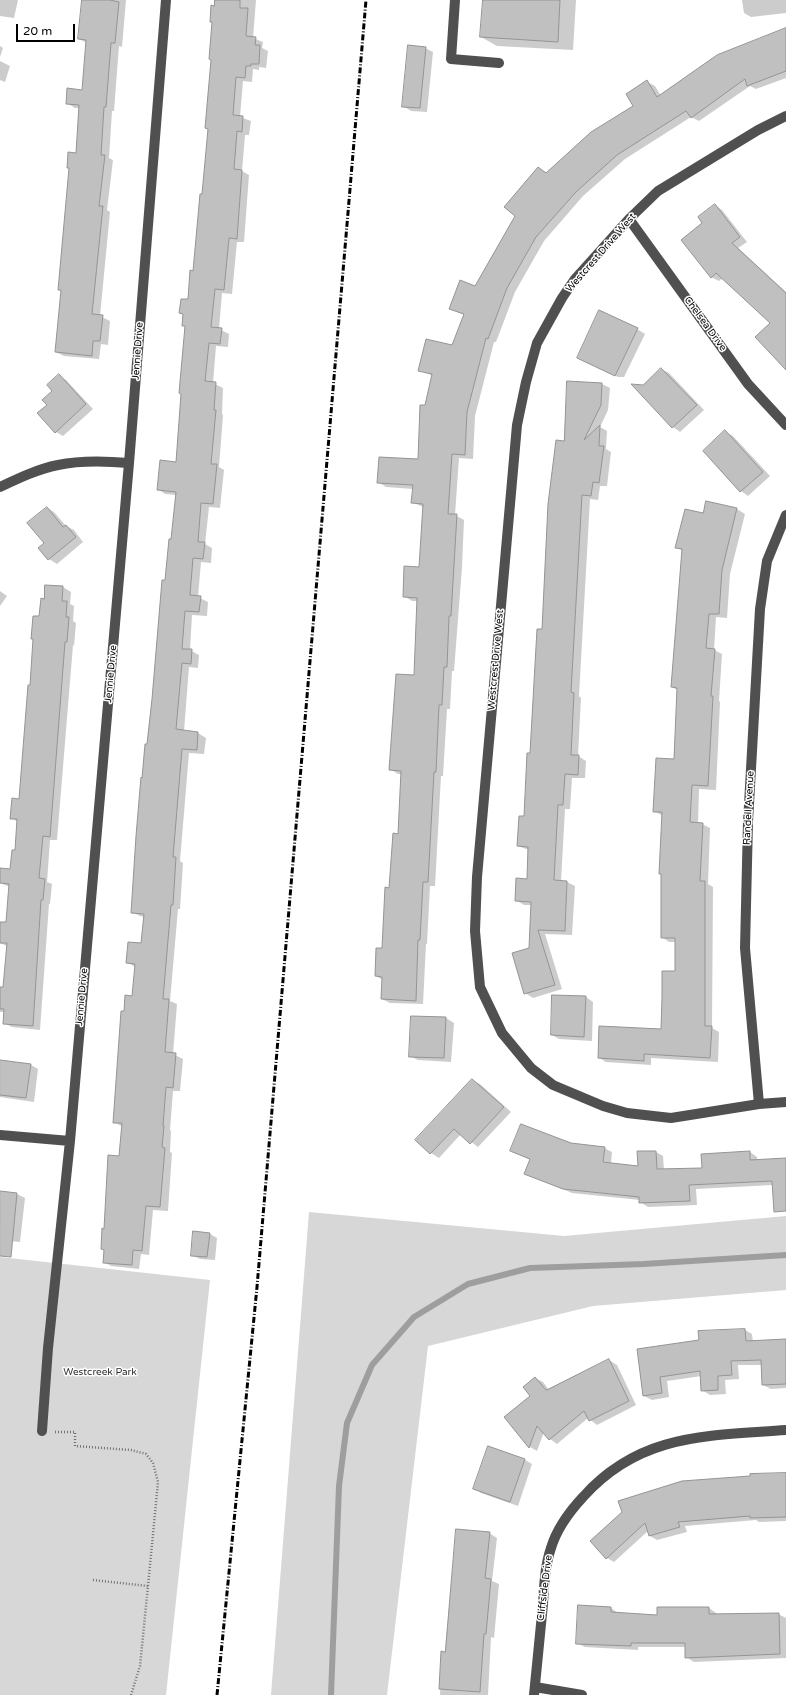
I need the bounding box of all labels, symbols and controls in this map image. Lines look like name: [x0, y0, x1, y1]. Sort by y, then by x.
scale bar: [18, 16, 77, 42]
text: 20 m: [23, 24, 52, 38]
street label: Westcrest Drive West: [563, 211, 639, 295]
street label: Chelsea Drive: [681, 294, 729, 354]
street label: Jennie Drive: [130, 322, 146, 380]
street label: Westcrest Drive West: [486, 609, 506, 711]
street label: Jennie Drive: [103, 645, 119, 703]
street label: Randell Avenue: [741, 771, 757, 845]
street label: Jennie Drive: [74, 968, 90, 1026]
park label: Westcreek Park: [63, 1366, 137, 1378]
street label: Cliffside Drive: [535, 1554, 555, 1622]

